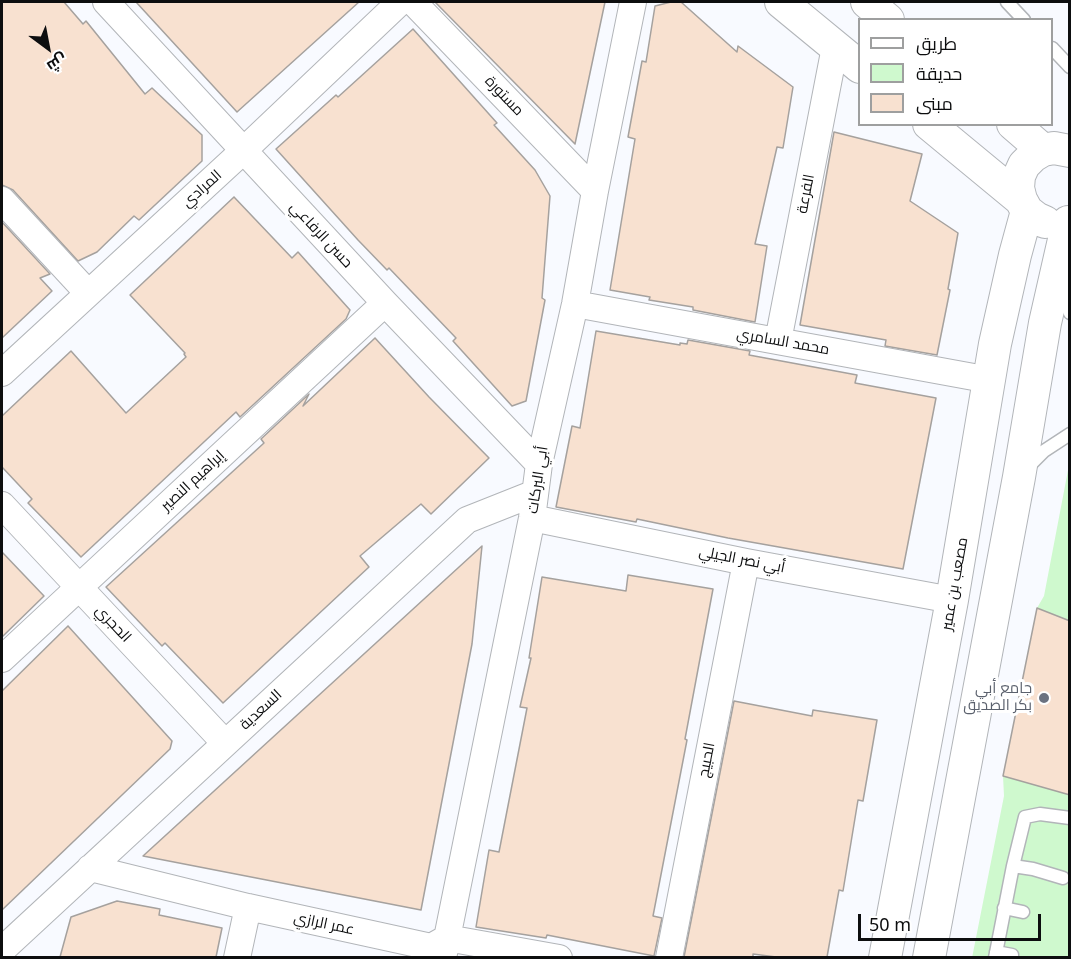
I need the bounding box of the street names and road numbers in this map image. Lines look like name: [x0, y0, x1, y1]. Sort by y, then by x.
street label: مستورة: [481, 72, 527, 120]
street label: المرادي: [178, 166, 226, 212]
street label: الفرعة: [793, 173, 819, 215]
street label: حسن الرفاعي: [286, 198, 356, 272]
street label: محمد السامري: [735, 325, 831, 359]
street label: أبي البركات: [524, 445, 552, 515]
street label: إبراهيم النصير: [157, 447, 229, 515]
street label: مصعب بن عمير: [938, 536, 972, 632]
street label: أبي نصر الجيلي: [697, 543, 787, 577]
street label: الحجري: [91, 602, 135, 646]
street label: السعدية: [236, 686, 286, 734]
street label: الحبيج: [695, 741, 719, 779]
street label: عمر الرازي: [292, 909, 356, 939]

